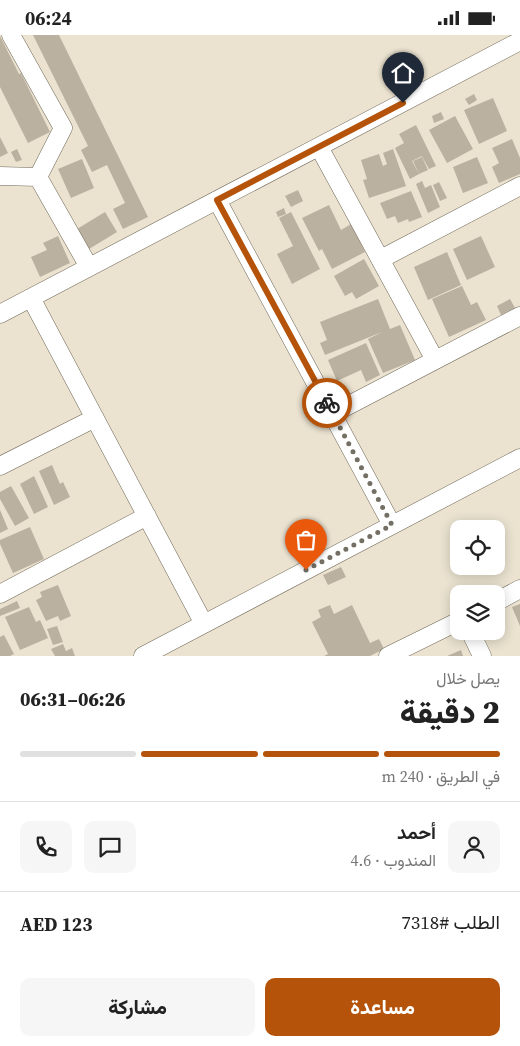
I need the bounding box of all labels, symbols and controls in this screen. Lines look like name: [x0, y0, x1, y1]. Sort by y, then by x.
text: 06:24: [25, 5, 72, 31]
pin: [382, 52, 424, 103]
icon: home: [389, 59, 417, 87]
courier: [302, 378, 352, 428]
icon: bike: [313, 389, 341, 417]
pin: [285, 519, 327, 570]
map controls: [450, 520, 505, 640]
button: locate: [450, 520, 505, 575]
icon: bag: [292, 526, 320, 554]
button: layers: [450, 585, 505, 640]
text: يصل خلال: [436, 667, 500, 689]
text: 06:26–06:31: [20, 686, 126, 712]
text: 2 دقيقة: [400, 690, 500, 734]
text: في الطريق · 240 m: [382, 765, 500, 787]
text: أحمد: [397, 819, 436, 845]
button: phone: [20, 821, 72, 873]
button: chat: [84, 821, 136, 873]
button: person: [448, 821, 500, 873]
text: المندوب · 4.6: [350, 849, 436, 871]
text: الطلب #7318: [401, 909, 500, 935]
text: AED 123: [20, 911, 92, 937]
button: مشاركة: [20, 978, 255, 1036]
button: مساعدة: [265, 978, 500, 1036]

